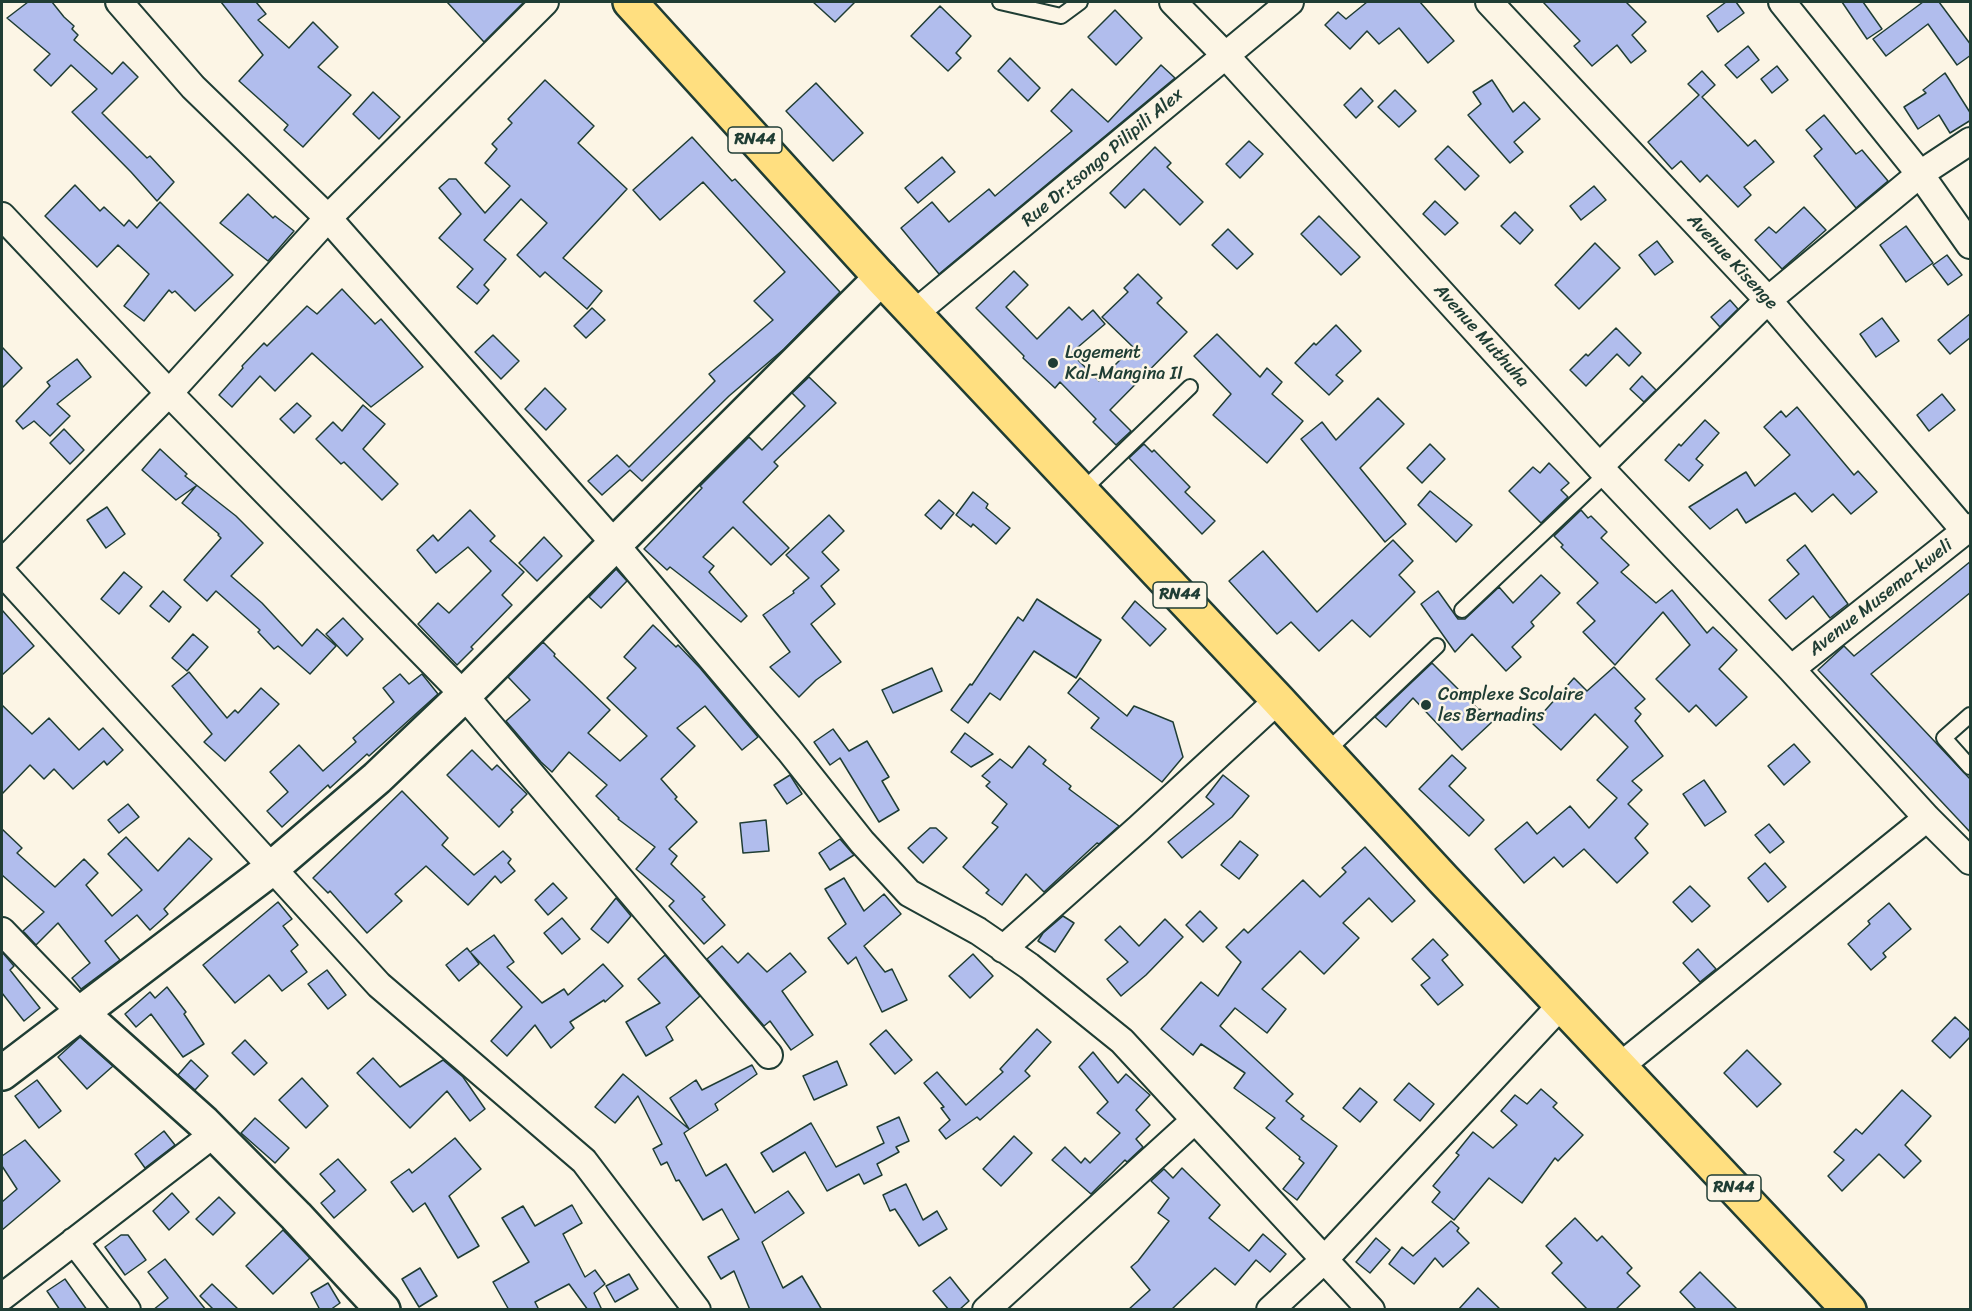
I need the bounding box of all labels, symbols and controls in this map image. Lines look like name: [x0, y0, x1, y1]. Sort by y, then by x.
street label: Rue Dr.tsongo Pilipili Alex: [1018, 84, 1188, 232]
road number: RN44: [728, 127, 782, 153]
street label: Avenue Kisenge: [1682, 210, 1782, 314]
street label: Avenue Muthuha: [1429, 280, 1533, 392]
place label: Logement Kal-Mangina II: [1065, 342, 1183, 385]
marker: Logement Kal-Mangina II: [1046, 356, 1060, 370]
street label: Avenue Musema-kweli: [1805, 535, 1957, 661]
road number: RN44: [1153, 582, 1207, 608]
place label: Complexe Scolaire les Bernadins: [1438, 684, 1584, 726]
marker: Complexe Scolaire les Bernadins: [1419, 698, 1433, 712]
road number: RN44: [1707, 1175, 1761, 1201]

